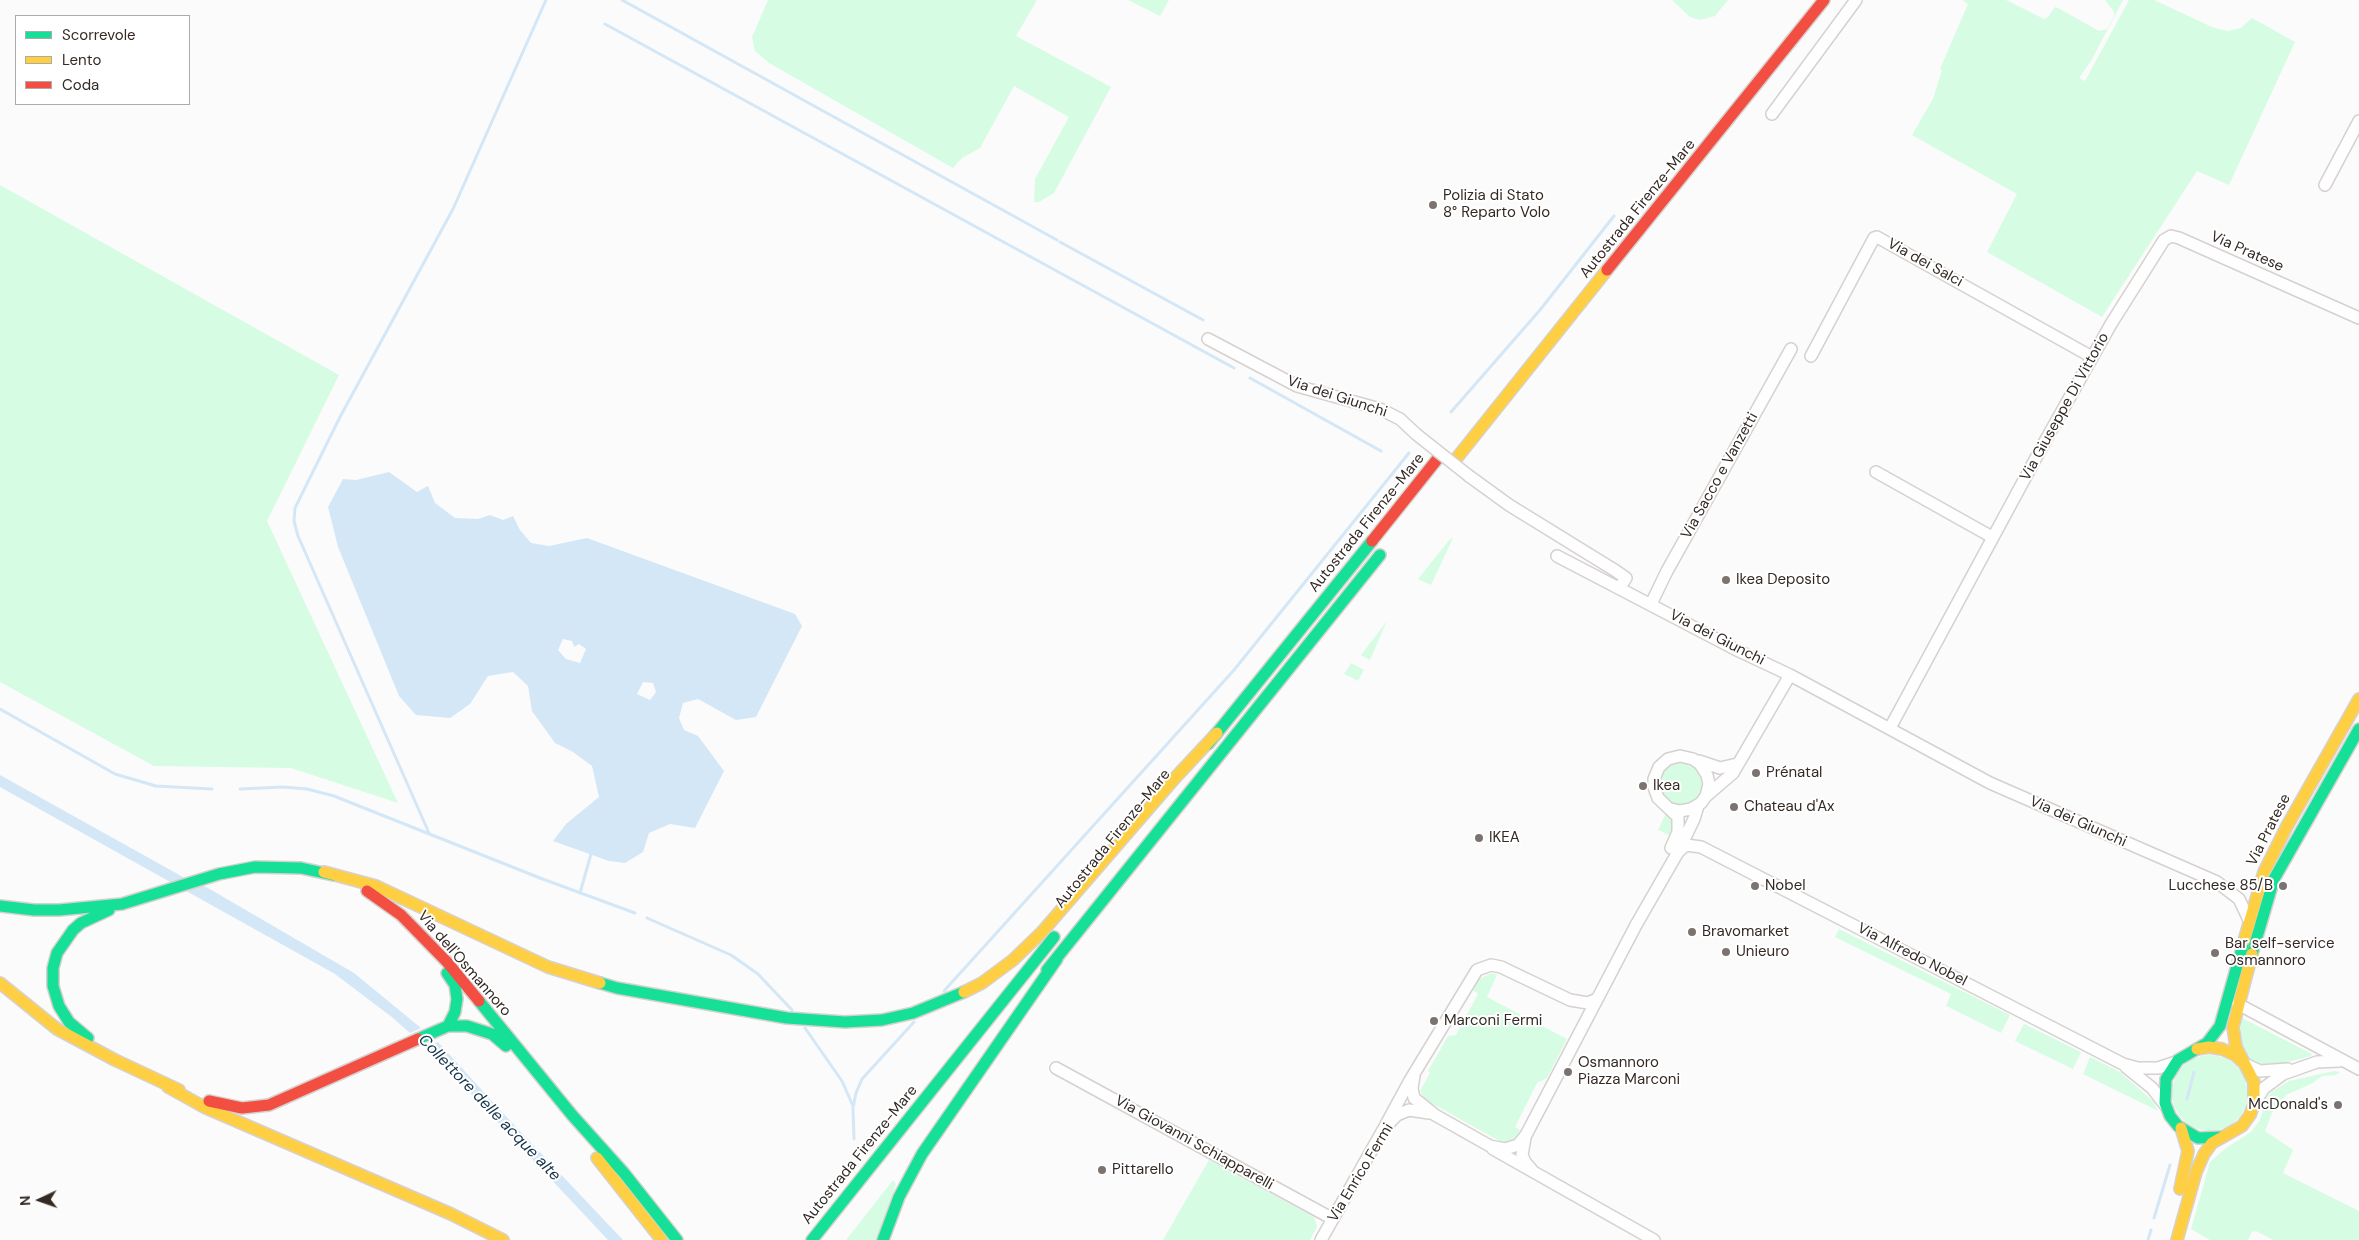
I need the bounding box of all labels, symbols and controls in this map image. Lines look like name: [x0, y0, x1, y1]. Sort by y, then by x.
legend: [15, 15, 190, 105]
text: Scorrevole: [62, 25, 136, 45]
text: Lento: [62, 50, 101, 70]
text: Coda: [62, 75, 99, 95]
street label: Autostrada Firenze-Mare: [1576, 136, 1700, 282]
place label: Polizia di Stato 8° Reparto Volo: [1443, 187, 1550, 222]
marker: Polizia di Stato 8° Reparto Volo: [1427, 199, 1439, 211]
street label: Via Pratese: [2208, 228, 2286, 276]
street label: Via dei Salci: [1884, 235, 1966, 291]
street label: Via Giuseppe Di Vittorio: [2017, 330, 2113, 484]
street label: Via dei Giunchi: [1285, 372, 1389, 422]
street label: Via Sacco e Vanzetti: [1678, 410, 1762, 542]
street label: Autostrada Firenze-Mare: [1305, 450, 1429, 596]
place label: Ikea Deposito: [1736, 571, 1830, 589]
marker: Ikea Deposito: [1720, 574, 1732, 586]
street label: Via dei Giunchi: [1666, 606, 1768, 670]
place label: Prénatal: [1766, 764, 1822, 782]
street label: Autostrada Firenze-Mare: [1051, 766, 1175, 912]
marker: Prénatal: [1750, 767, 1762, 779]
place label: Ikea: [1653, 777, 1680, 795]
marker: Ikea: [1637, 780, 1649, 792]
street label: Via Pratese: [2243, 791, 2295, 869]
street label: Via dei Giunchi: [2027, 793, 2129, 851]
place label: Chateau d'Ax: [1744, 798, 1835, 816]
marker: Chateau d'Ax: [1728, 801, 1740, 813]
place label: IKEA: [1489, 829, 1520, 847]
marker: IKEA: [1473, 832, 1485, 844]
place label: Nobel: [1765, 877, 1806, 895]
place label: Lucchese 85/B: [2169, 877, 2273, 895]
marker: Nobel: [1749, 880, 1761, 892]
marker: Lucchese 85/B: [2277, 880, 2289, 892]
street label: Via dell'Osmannoro: [413, 908, 515, 1020]
street label: Via Alfredo Nobel: [1854, 920, 1970, 990]
place label: Bravomarket: [1702, 923, 1789, 941]
marker: Bravomarket: [1686, 926, 1698, 938]
place label: Bar self-service Osmannoro: [2225, 935, 2335, 970]
place label: Unieuro: [1736, 943, 1789, 961]
marker: Unieuro: [1720, 946, 1732, 958]
marker: Bar self-service Osmannoro: [2209, 947, 2221, 959]
place label: Marconi Fermi: [1444, 1012, 1542, 1030]
marker: Marconi Fermi: [1428, 1015, 1440, 1027]
water label: Collettore delle acque alte: [414, 1031, 564, 1185]
place label: Osmannoro Piazza Marconi: [1578, 1054, 1680, 1089]
marker: Osmannoro Piazza Marconi: [1562, 1066, 1574, 1078]
street label: Autostrada Firenze-Mare: [798, 1082, 922, 1228]
street label: Via Giovanni Schiapparelli: [1112, 1092, 1276, 1194]
place label: McDonald's: [2248, 1096, 2328, 1114]
marker: McDonald's: [2332, 1099, 2344, 1111]
street label: Via Enrico Fermi: [1324, 1120, 1398, 1226]
place label: Pittarello: [1112, 1161, 1174, 1179]
marker: Pittarello: [1096, 1164, 1108, 1176]
north arrow: [15, 1175, 65, 1225]
text: N: [16, 1195, 34, 1206]

